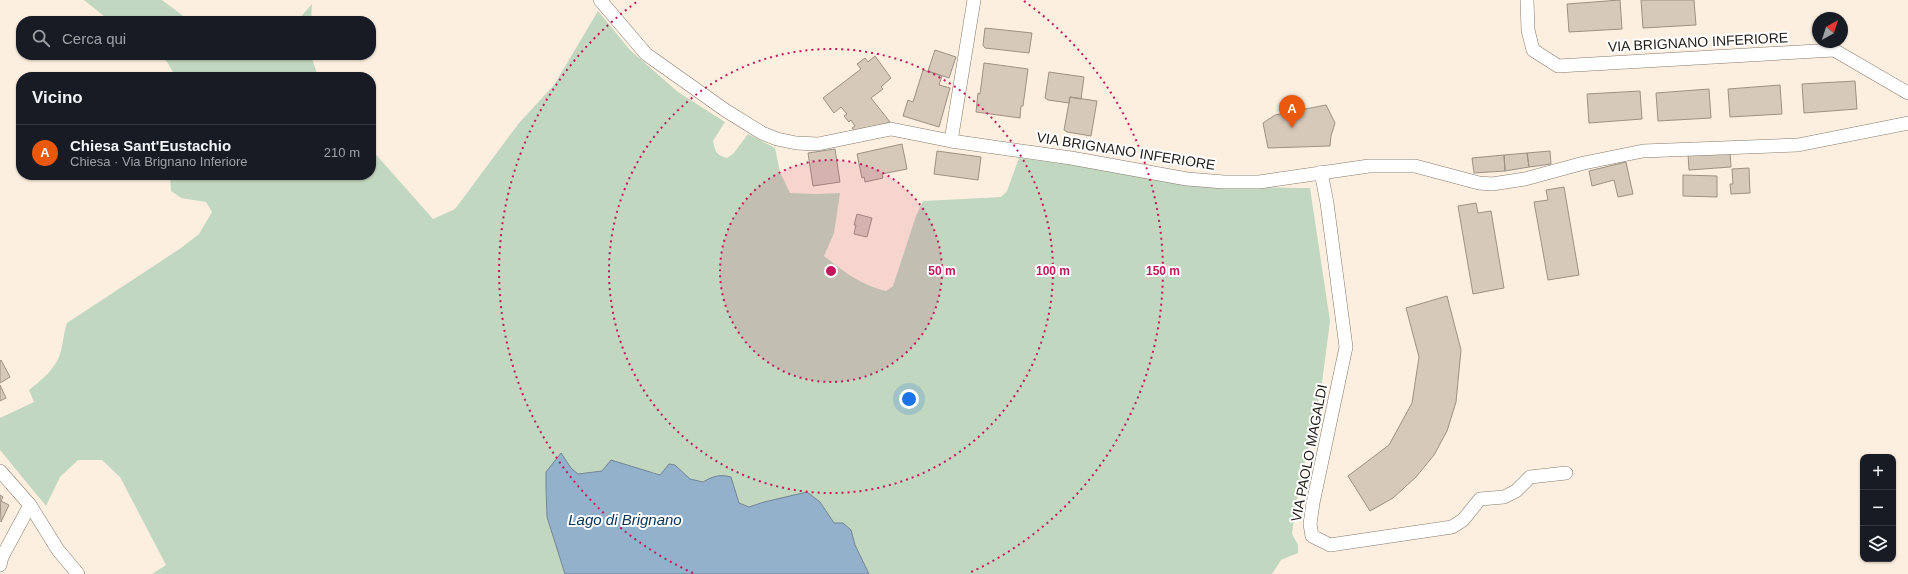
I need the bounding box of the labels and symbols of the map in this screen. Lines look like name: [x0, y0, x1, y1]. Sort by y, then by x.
north arrow: [1812, 12, 1848, 48]
street label: VIA BRIGNANO INFERIORE: [1607, 29, 1789, 55]
pin: A: [1279, 95, 1305, 128]
street label: VIA BRIGNANO INFERIORE: [1036, 129, 1216, 173]
centre of rings: [824, 264, 838, 278]
text: 50 m: [928, 264, 956, 278]
text: 100 m: [1036, 264, 1070, 278]
text: 150 m: [1146, 264, 1180, 278]
street label: VIA PAOLO MAGALDI: [1288, 383, 1330, 523]
your location: [899, 389, 919, 409]
water label: Lago di Brignano: [568, 511, 682, 528]

